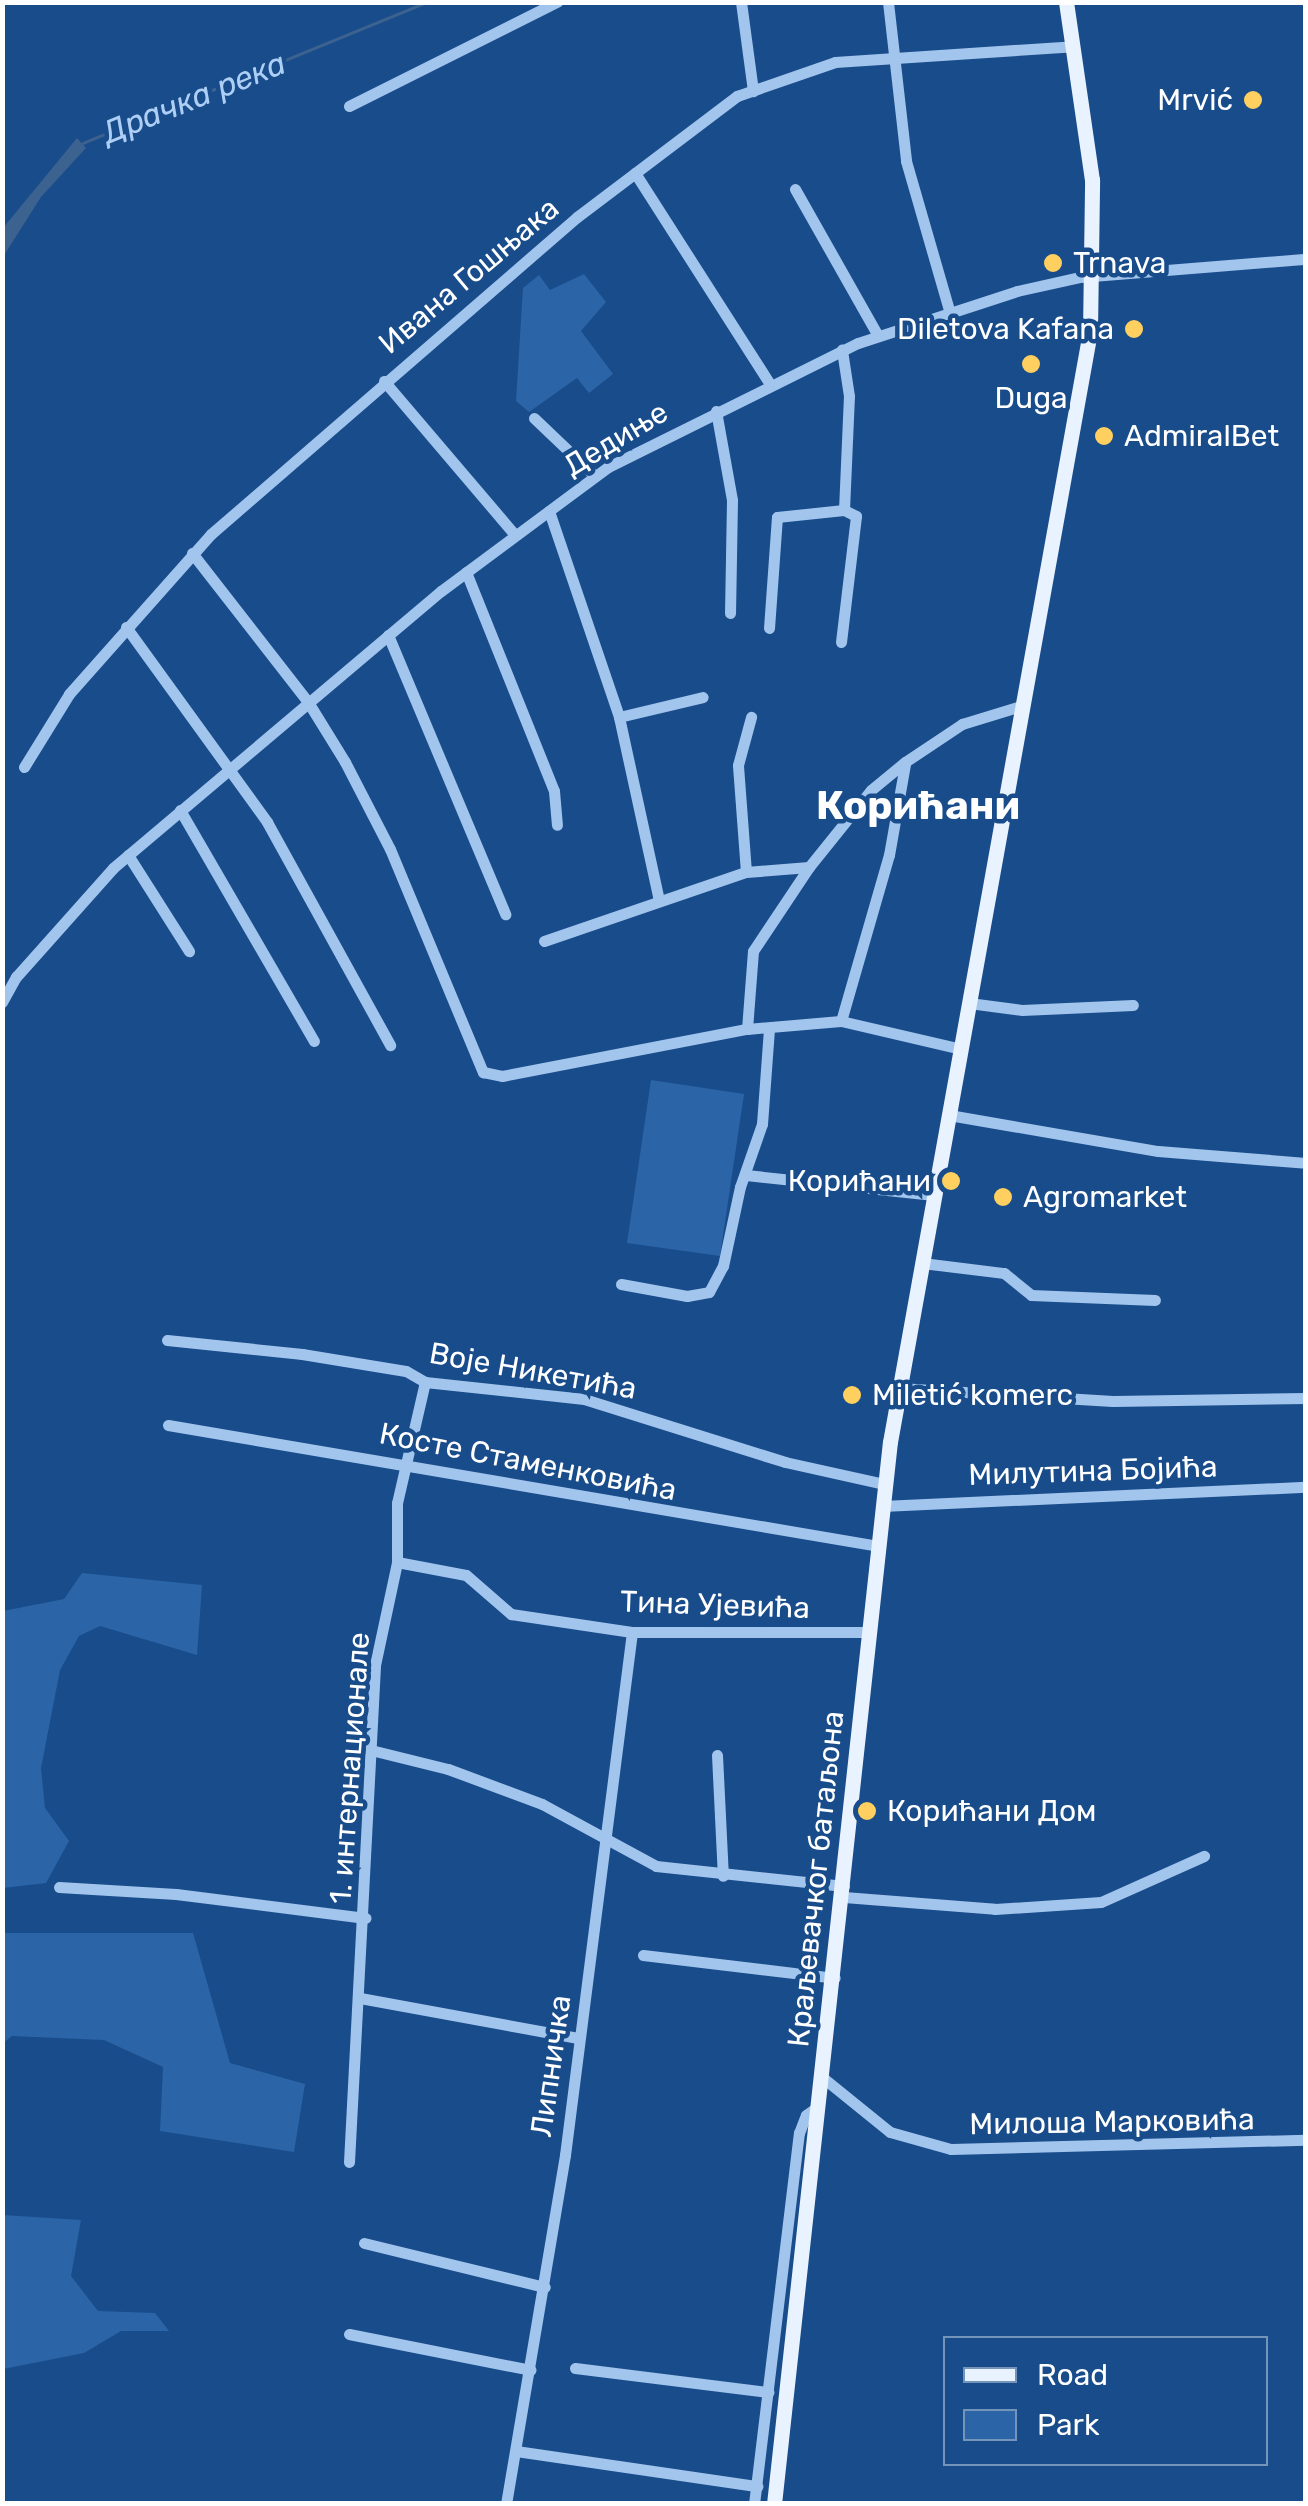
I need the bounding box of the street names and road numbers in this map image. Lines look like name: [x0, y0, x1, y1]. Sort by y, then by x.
street label: Ивана Гошњака: [372, 190, 566, 362]
street label: Дедиње: [557, 394, 675, 484]
street label: Воје Никетића: [427, 1335, 639, 1407]
street label: Косте Стаменковића: [376, 1416, 680, 1508]
street label: Милутина Бојића: [968, 1449, 1218, 1493]
street label: Тина Ујевића: [619, 1584, 811, 1626]
street label: 1. интернационале: [323, 1631, 377, 1905]
street label: Краљевачког батаљона: [780, 1709, 852, 2049]
street label: Липничка: [523, 1993, 579, 2139]
street label: Милоша Марковића: [969, 2102, 1255, 2142]

